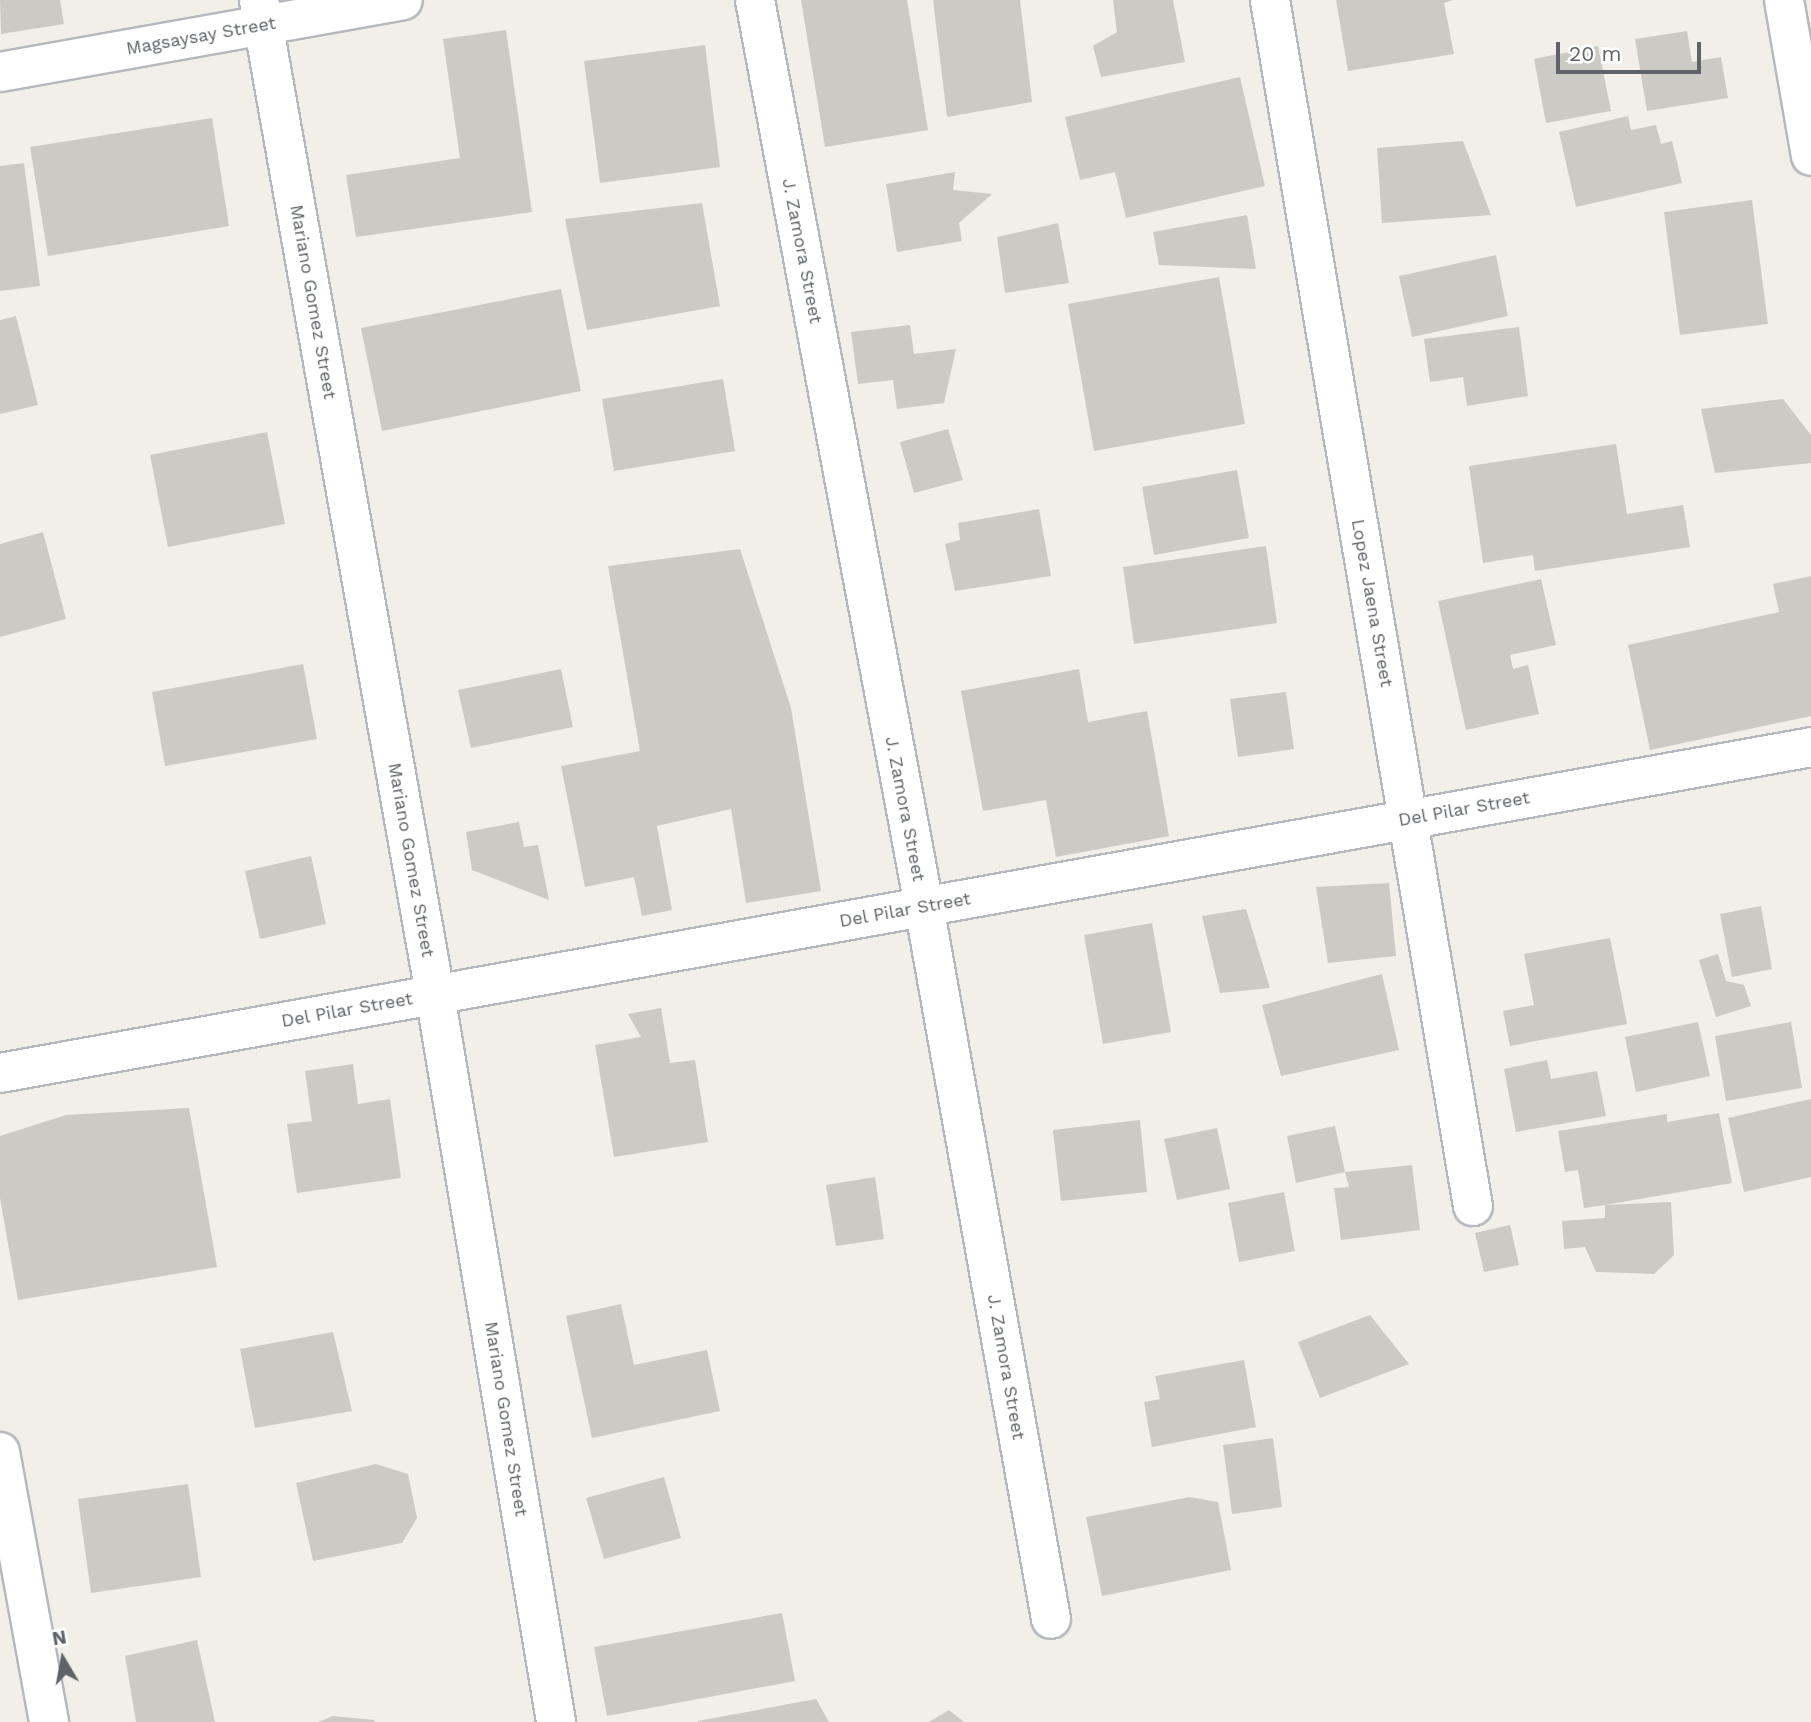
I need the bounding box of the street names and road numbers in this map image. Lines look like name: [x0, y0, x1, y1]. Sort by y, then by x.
street label: Magsaysay Street: [124, 12, 278, 60]
street label: J. Zamora Street: [777, 176, 827, 326]
street label: Mariano Gomez Street: [285, 203, 341, 401]
street label: Lopez Jaena Street: [1347, 517, 1397, 689]
street label: J. Zamora Street: [880, 734, 930, 884]
street label: Mariano Gomez Street: [383, 761, 439, 959]
street label: Del Pilar Street: [1396, 787, 1532, 831]
street label: Del Pilar Street: [837, 888, 973, 932]
street label: Del Pilar Street: [279, 988, 415, 1032]
street label: J. Zamora Street: [983, 1292, 1029, 1442]
street label: Mariano Gomez Street: [480, 1320, 532, 1518]

